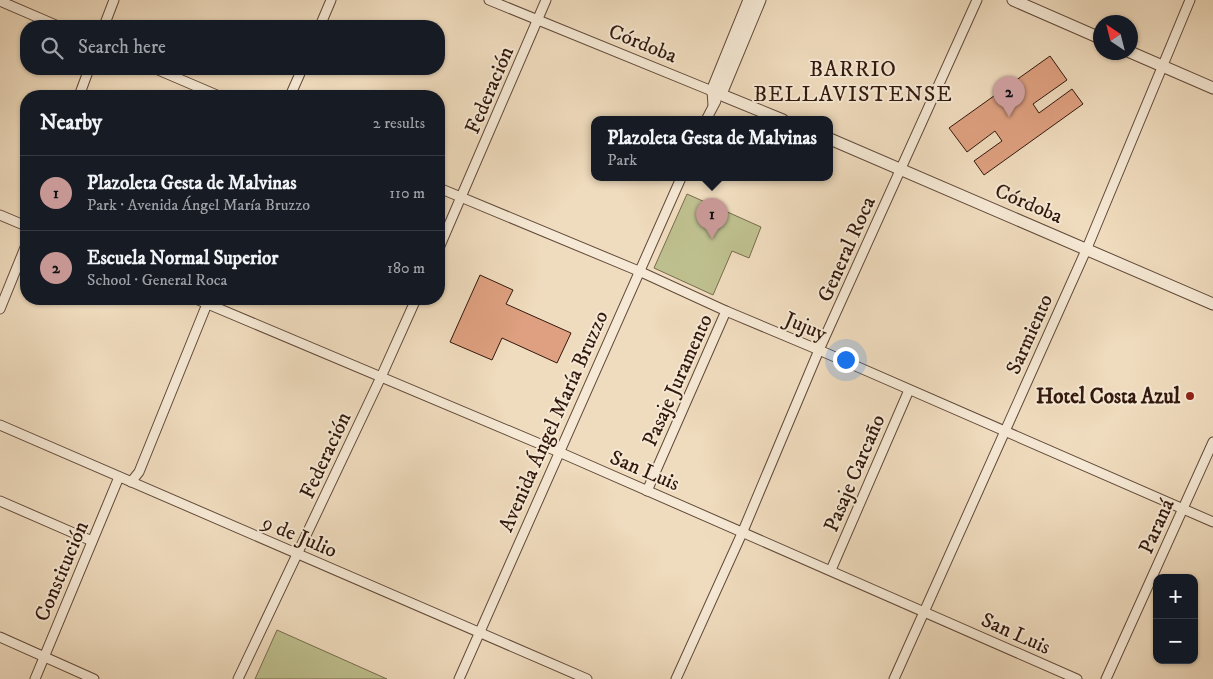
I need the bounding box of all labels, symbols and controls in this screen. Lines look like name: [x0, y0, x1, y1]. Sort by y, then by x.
north arrow: [1093, 15, 1138, 60]
street label: Córdoba: [605, 19, 681, 69]
search box: [20, 20, 445, 75]
icon: search: [38, 34, 66, 62]
text: Search here: [78, 36, 166, 59]
street label: Federación: [460, 43, 520, 138]
district label: BARRIO BELLAVISTENSE: [753, 56, 953, 108]
pin: 2: [993, 76, 1025, 117]
text: Nearby: [40, 110, 102, 136]
text: 2 results: [373, 113, 425, 133]
popup: [591, 116, 833, 181]
text: Plazoleta Gesta de Malvinas: [607, 127, 817, 150]
text: Park: [607, 150, 637, 170]
text: Plazoleta Gesta de Malvinas: [87, 172, 297, 195]
street label: Córdoba: [991, 178, 1067, 230]
text: 1: [53, 183, 59, 203]
text: 110 m: [389, 183, 425, 203]
street label: General Roca: [812, 193, 882, 306]
text: Park · Avenida Ángel María Bruzzo: [87, 195, 310, 215]
pin: 1: [696, 198, 728, 239]
text: Escuela Normal Superior: [87, 247, 278, 270]
text: 2: [52, 258, 60, 278]
text: 180 m: [387, 258, 425, 278]
text: School · General Roca: [87, 270, 227, 290]
street label: Sarmiento: [1001, 290, 1059, 379]
street label: Avenida Ángel María Bruzzo: [491, 306, 615, 536]
street label: Jujuy: [779, 306, 832, 348]
street label: Pasaje Juramento: [637, 310, 719, 451]
your location: [833, 347, 859, 373]
place label: Hotel Costa Azul: [1036, 384, 1181, 410]
marker: Hotel Costa Azul: [1184, 390, 1196, 402]
street label: Federación: [295, 408, 357, 503]
street label: Pasaje Carcaño: [819, 411, 891, 536]
street label: San Luis: [606, 445, 683, 497]
street label: Paraná: [1133, 495, 1181, 558]
street label: 9 de Julio: [257, 509, 341, 564]
street label: Constitución: [29, 517, 95, 626]
map controls: [1153, 574, 1198, 664]
button: +: [1153, 574, 1198, 619]
street label: San Luis: [977, 607, 1054, 661]
button: −: [1153, 619, 1198, 664]

